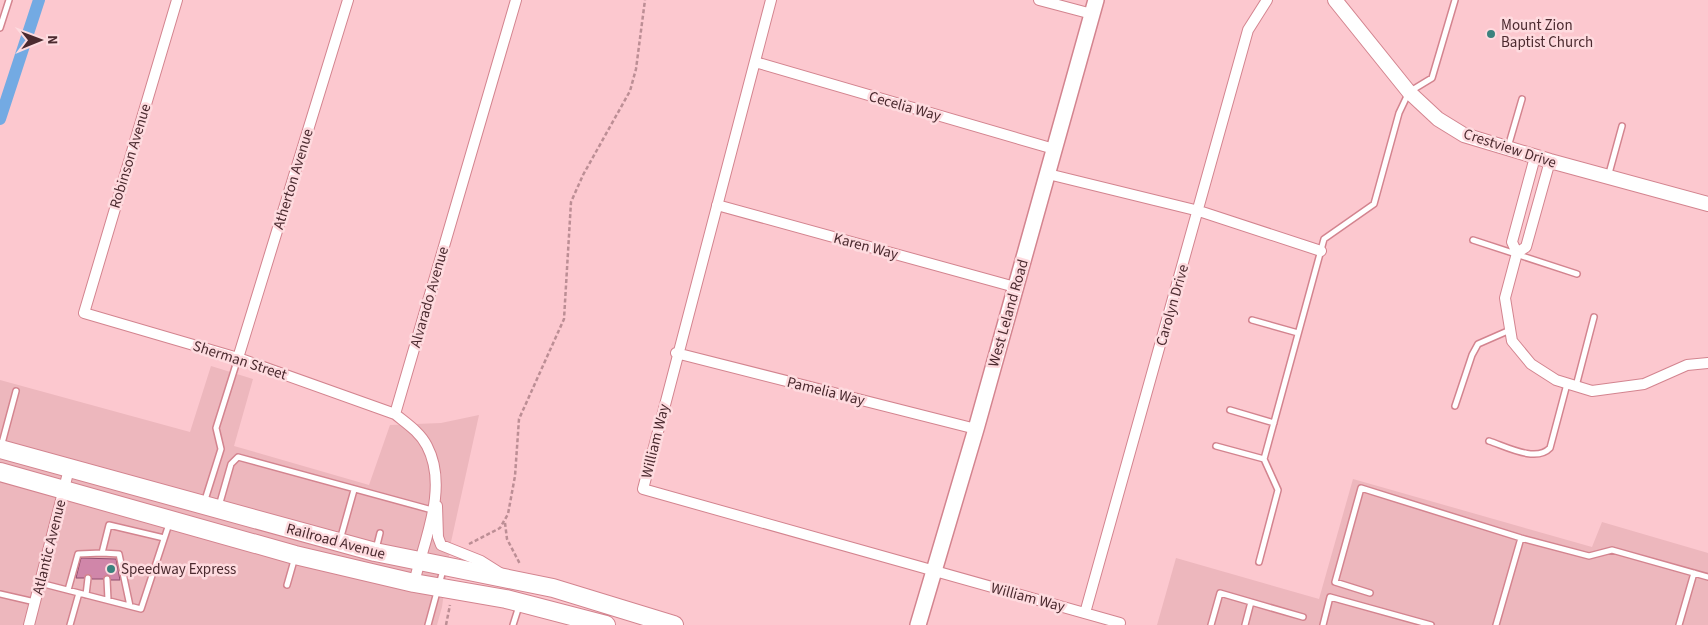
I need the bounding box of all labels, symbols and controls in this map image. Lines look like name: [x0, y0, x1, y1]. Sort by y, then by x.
north arrow: [15, 15, 65, 65]
place label: Mount Zion Baptist Church: [1501, 15, 1593, 53]
marker: Mount Zion Baptist Church: [1485, 28, 1497, 40]
text: N: [42, 35, 62, 45]
street label: Cecelia Way: [866, 86, 943, 127]
street label: Robinson Avenue: [105, 101, 156, 211]
street label: Crestview Drive: [1461, 124, 1559, 173]
street label: Atherton Avenue: [268, 126, 319, 232]
street label: Karen Way: [831, 228, 900, 265]
street label: Alvarado Avenue: [405, 244, 454, 350]
street label: West Leland Road: [983, 257, 1034, 369]
street label: Carolyn Drive: [1151, 262, 1194, 348]
street label: Sherman Street: [190, 335, 290, 386]
street label: Pamelia Way: [785, 372, 867, 411]
street label: William Way: [636, 402, 675, 481]
street label: Atlantic Avenue: [28, 497, 71, 597]
street label: Railroad Avenue: [284, 518, 388, 565]
place label: Speedway Express: [121, 559, 236, 580]
marker: Speedway Express: [105, 563, 117, 575]
street label: William Way: [988, 578, 1067, 617]

